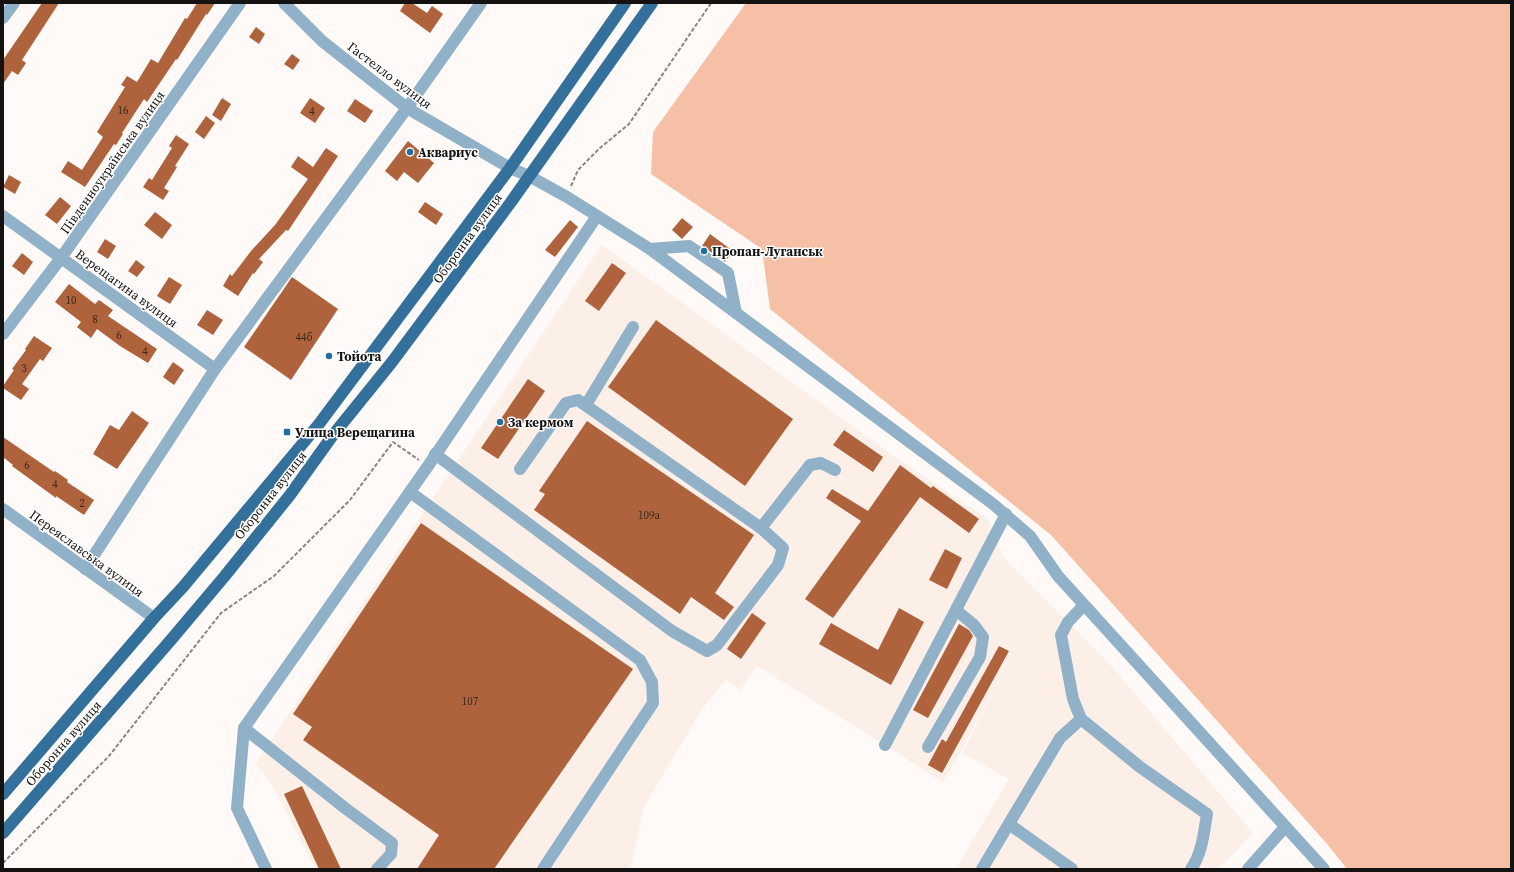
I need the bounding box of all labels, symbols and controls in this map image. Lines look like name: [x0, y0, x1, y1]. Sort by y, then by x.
street label: Гастелло вулиця: [344, 38, 435, 113]
street label: Південноукраїнська вулиця: [56, 87, 168, 237]
house number: 16: [118, 103, 129, 118]
house number: 4: [309, 104, 315, 119]
place label: Аквариус: [418, 144, 478, 161]
marker: Аквариус: [405, 147, 415, 157]
street label: Оборонна вулиця: [429, 190, 506, 287]
place label: Пропан-Луганськ: [712, 243, 823, 260]
street label: Верещагина вулиця: [72, 246, 181, 331]
marker: Пропан-Луганськ: [699, 246, 709, 256]
house number: 10: [66, 293, 77, 308]
house number: 8: [92, 312, 98, 327]
house number: 6: [116, 328, 122, 343]
house number: 44б: [296, 330, 313, 345]
house number: 4: [142, 344, 148, 359]
place label: Тойота: [337, 348, 381, 365]
marker: Тойота: [324, 351, 334, 361]
house number: 3: [21, 361, 27, 376]
place label: За кермом: [508, 414, 574, 431]
marker: За кермом: [495, 417, 505, 427]
place label: Улица Верещагина: [295, 424, 415, 441]
marker: Улица Верещагина: [282, 427, 292, 437]
street label: Оборонна вулиця: [231, 448, 310, 543]
house number: 6: [24, 458, 30, 473]
house number: 4: [52, 477, 58, 492]
house number: 2: [79, 496, 85, 511]
street label: Переяславська вулиця: [26, 506, 147, 601]
house number: 109а: [638, 508, 660, 523]
house number: 107: [462, 694, 479, 709]
street label: Оборонна вулиця: [22, 697, 105, 790]

